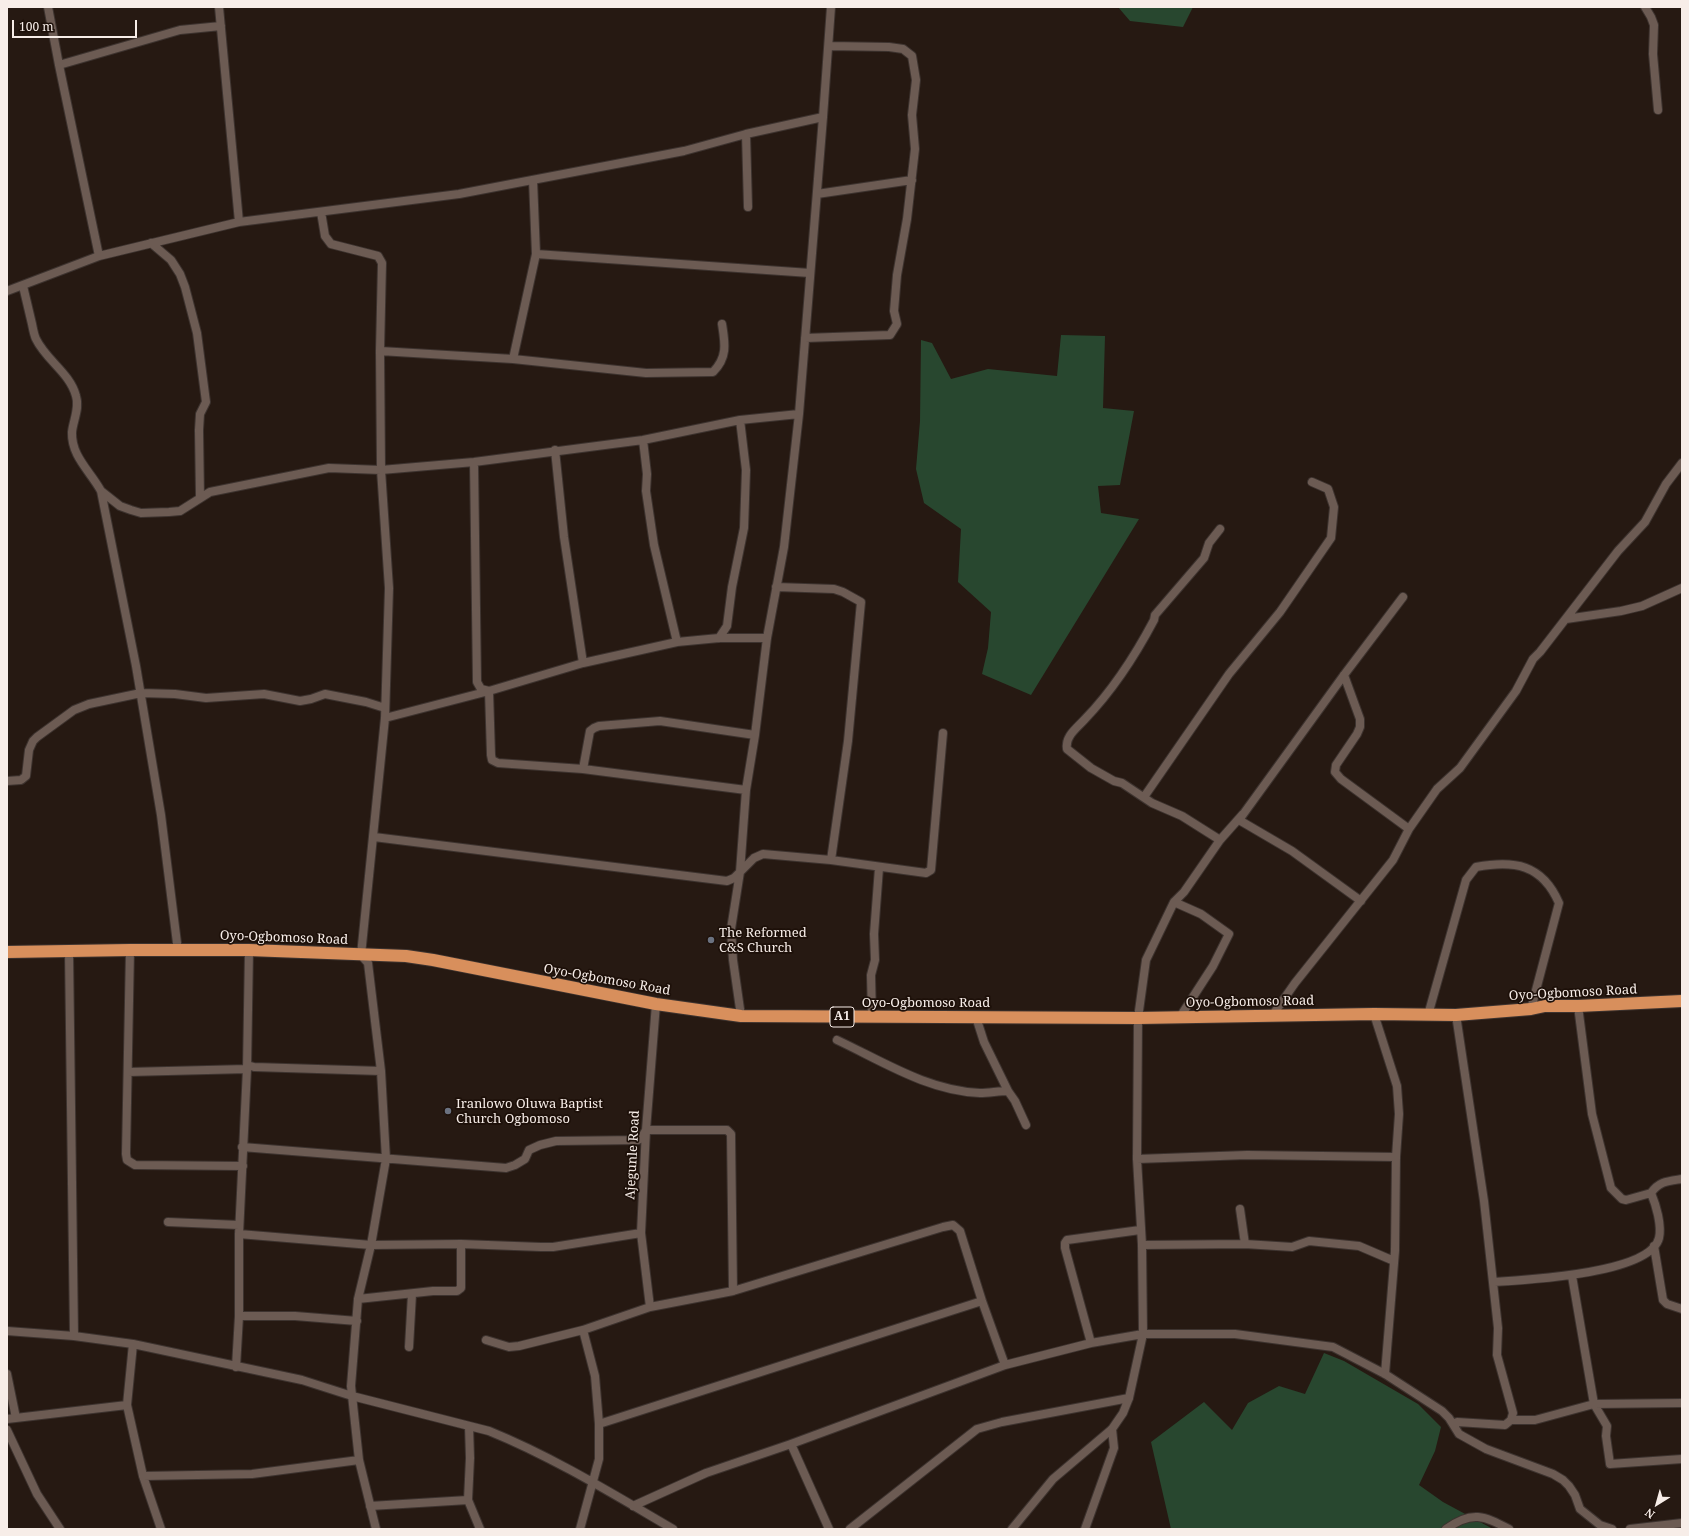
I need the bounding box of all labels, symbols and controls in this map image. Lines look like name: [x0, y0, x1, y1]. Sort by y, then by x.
scale bar: [14, 12, 139, 38]
text: 100 m: [19, 18, 54, 35]
place label: The Reformed C&S Church: [719, 925, 807, 956]
street label: Oyo-Ogbomoso Road: [220, 928, 348, 948]
marker: The Reformed C&S Church: [706, 935, 716, 945]
street label: Oyo-Ogbomoso Road: [542, 961, 672, 999]
street label: Oyo-Ogbomoso Road: [1508, 982, 1638, 1004]
street label: Oyo-Ogbomoso Road: [1186, 993, 1314, 1011]
street label: Oyo-Ogbomoso Road: [862, 995, 990, 1011]
road number: A1: [830, 1007, 854, 1027]
place label: Iranlowo Oluwa Baptist Church Ogbomoso: [456, 1096, 603, 1127]
marker: Iranlowo Oluwa Baptist Church Ogbomoso: [443, 1106, 453, 1116]
street label: Ajegunle Road: [623, 1110, 643, 1200]
north arrow: [1637, 1484, 1677, 1524]
text: N: [1642, 1505, 1657, 1523]

